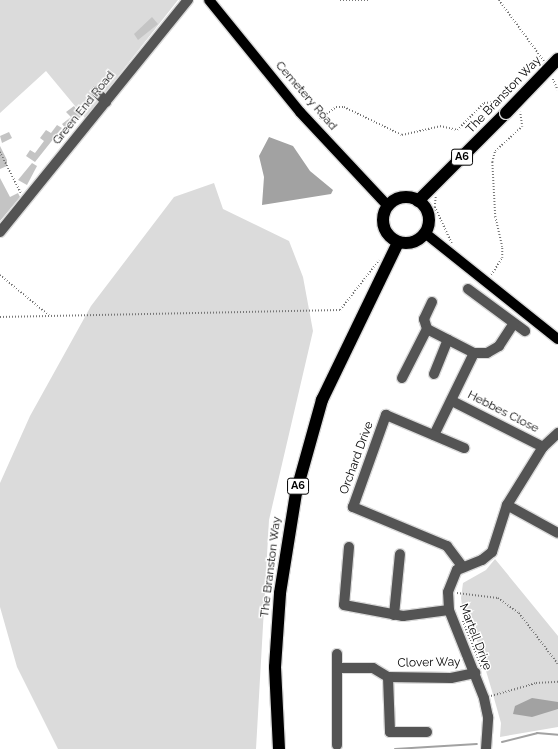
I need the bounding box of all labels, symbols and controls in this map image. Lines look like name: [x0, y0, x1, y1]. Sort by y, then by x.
street label: The Branston Way: [463, 53, 545, 137]
street label: Cemetery Road: [272, 59, 340, 133]
street label: Green End Road: [50, 68, 118, 148]
road number: A6: [451, 148, 473, 166]
street label: Hebbes Close: [465, 388, 541, 436]
street label: Orchard Drive: [337, 420, 377, 496]
road number: A6: [287, 477, 309, 495]
street label: The Branston Way: [258, 516, 284, 618]
street label: Martell Drive: [456, 602, 494, 672]
street label: Clover Way: [397, 655, 461, 671]

